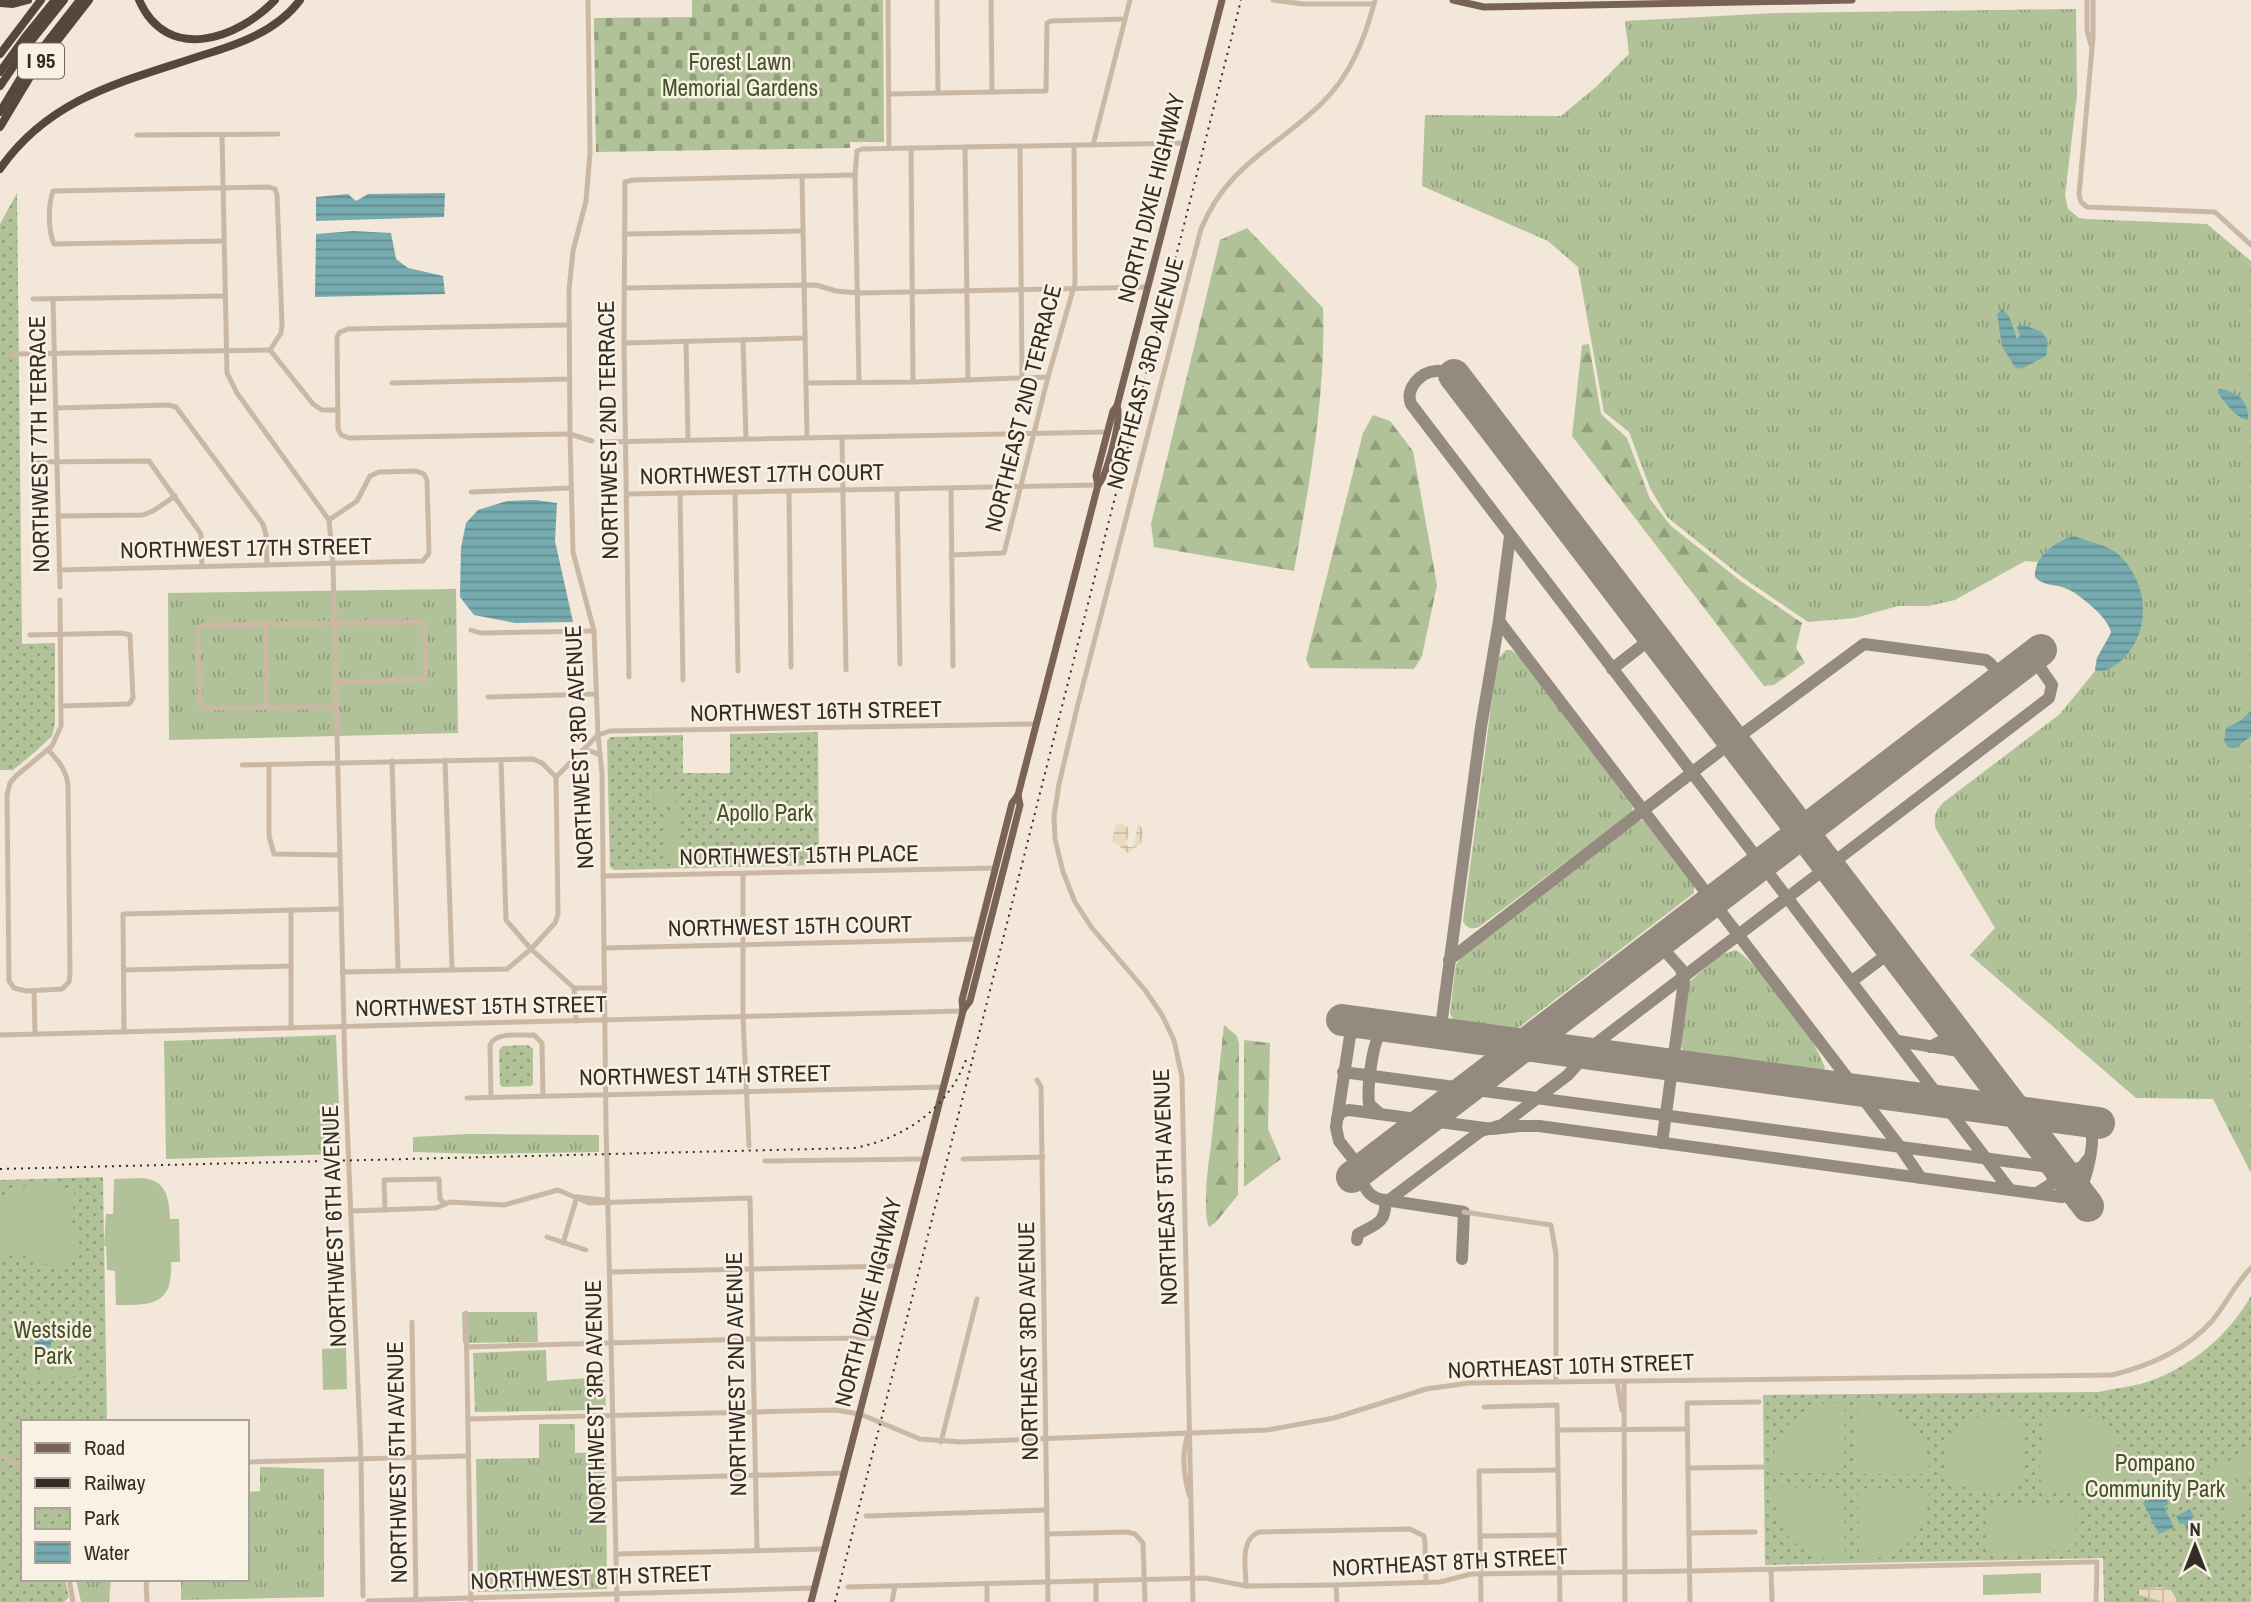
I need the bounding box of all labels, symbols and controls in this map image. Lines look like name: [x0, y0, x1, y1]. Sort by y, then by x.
road number: I 95: [18, 43, 64, 78]
park label: Forest Lawn Memorial Gardens: [662, 46, 818, 103]
street label: NORTH DIXIE HIGHWAY: [1110, 90, 1192, 306]
street label: NORTHEAST 3RD AVENUE: [1099, 253, 1190, 492]
street label: NORTHEAST 2ND TERRACE: [977, 281, 1068, 535]
street label: NORTHWEST 2ND TERRACE: [590, 300, 625, 560]
street label: NORTHWEST 7TH TERRACE: [21, 315, 56, 573]
street label: NORTHWEST 17TH COURT: [640, 456, 885, 491]
street label: NORTHWEST 17TH STREET: [120, 530, 373, 565]
street label: NORTHWEST 3RD AVENUE: [557, 624, 600, 870]
street label: NORTHWEST 16TH STREET: [690, 693, 943, 728]
park label: Apollo Park: [716, 797, 814, 828]
street label: NORTHWEST 15TH PLACE: [679, 837, 919, 872]
street label: NORTHWEST 15TH COURT: [668, 908, 913, 943]
street label: NORTHWEST 15TH STREET: [355, 988, 608, 1023]
street label: NORTHWEST 14TH STREET: [579, 1057, 832, 1092]
street label: NORTHEAST 5TH AVENUE: [1145, 1068, 1184, 1306]
street label: NORTHWEST 6TH AVENUE: [314, 1104, 353, 1348]
street label: NORTH DIXIE HIGHWAY: [827, 1194, 909, 1410]
street label: NORTHEAST 3RD AVENUE: [1010, 1221, 1045, 1461]
street label: NORTHWEST 2ND AVENUE: [718, 1252, 753, 1496]
street label: NORTHWEST 3RD AVENUE: [577, 1280, 612, 1524]
park label: Westside Park: [14, 1314, 92, 1371]
street label: NORTHWEST 5TH AVENUE: [379, 1341, 414, 1583]
street label: NORTHEAST 10TH STREET: [1447, 1346, 1695, 1385]
legend: [21, 1420, 248, 1581]
text: Road: [84, 1433, 125, 1462]
park label: Pompano Community Park: [2085, 1447, 2226, 1504]
text: Railway: [84, 1468, 146, 1497]
text: Park: [84, 1503, 120, 1532]
north arrow: [2160, 1511, 2230, 1581]
text: N: [2189, 1516, 2201, 1542]
text: Water: [84, 1538, 130, 1567]
street label: NORTHEAST 8TH STREET: [1331, 1540, 1569, 1583]
street label: NORTHWEST 8TH STREET: [470, 1557, 713, 1596]

